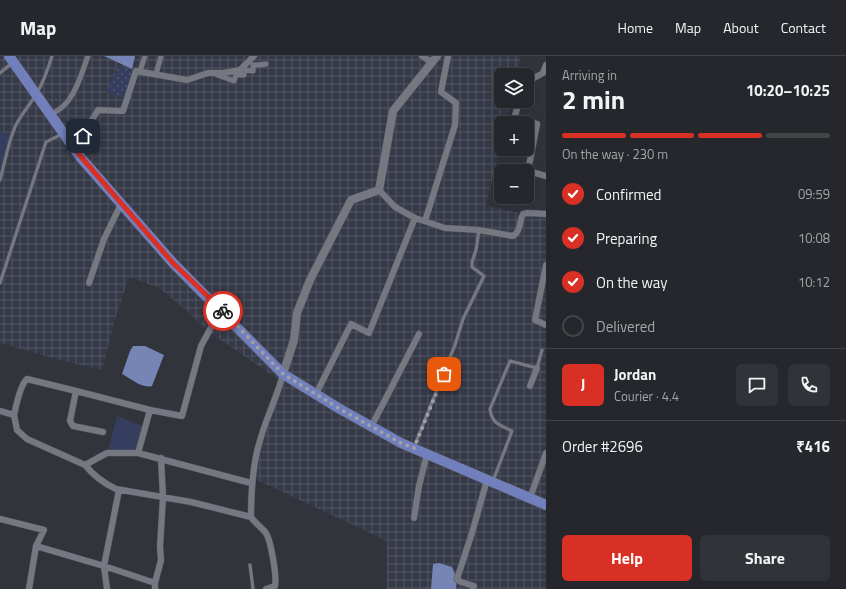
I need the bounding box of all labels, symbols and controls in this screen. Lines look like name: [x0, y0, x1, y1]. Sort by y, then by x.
text: Map: [20, 13, 56, 42]
text: Home: [618, 17, 653, 38]
text: Map: [675, 17, 701, 38]
text: About: [723, 17, 759, 38]
text: Contact: [781, 17, 826, 38]
text: Arriving in: [562, 65, 617, 85]
map controls: [494, 68, 534, 204]
button: layers: [494, 68, 534, 108]
text: 10:20–10:25: [746, 79, 830, 102]
text: 2 min: [562, 80, 625, 119]
button: +: [494, 116, 534, 156]
pin: [66, 119, 100, 153]
icon: home: [72, 125, 94, 147]
text: On the way · 230 m: [562, 144, 668, 164]
button: −: [494, 164, 534, 204]
icon: check: [562, 183, 584, 205]
text: Confirmed: [596, 183, 661, 206]
text: 09:59: [798, 184, 830, 204]
icon: check: [562, 227, 584, 249]
text: Preparing: [596, 227, 657, 250]
text: 10:08: [798, 228, 830, 248]
icon: check: [562, 271, 584, 293]
text: On the way: [596, 271, 668, 294]
text: 10:12: [798, 272, 830, 292]
courier: [203, 291, 243, 331]
icon: bike: [212, 300, 234, 322]
text: Delivered: [596, 315, 655, 338]
pin: [427, 357, 461, 391]
icon: bag: [433, 363, 455, 385]
text: Jordan: [614, 363, 656, 386]
button: chat: [736, 364, 778, 406]
button: phone: [788, 364, 830, 406]
text: J: [581, 373, 585, 396]
text: Courier · 4.4: [614, 386, 679, 406]
text: Order #2696: [562, 435, 643, 458]
text: ₹416: [796, 435, 830, 458]
button: Help: [562, 535, 692, 581]
button: Share: [700, 535, 830, 581]

